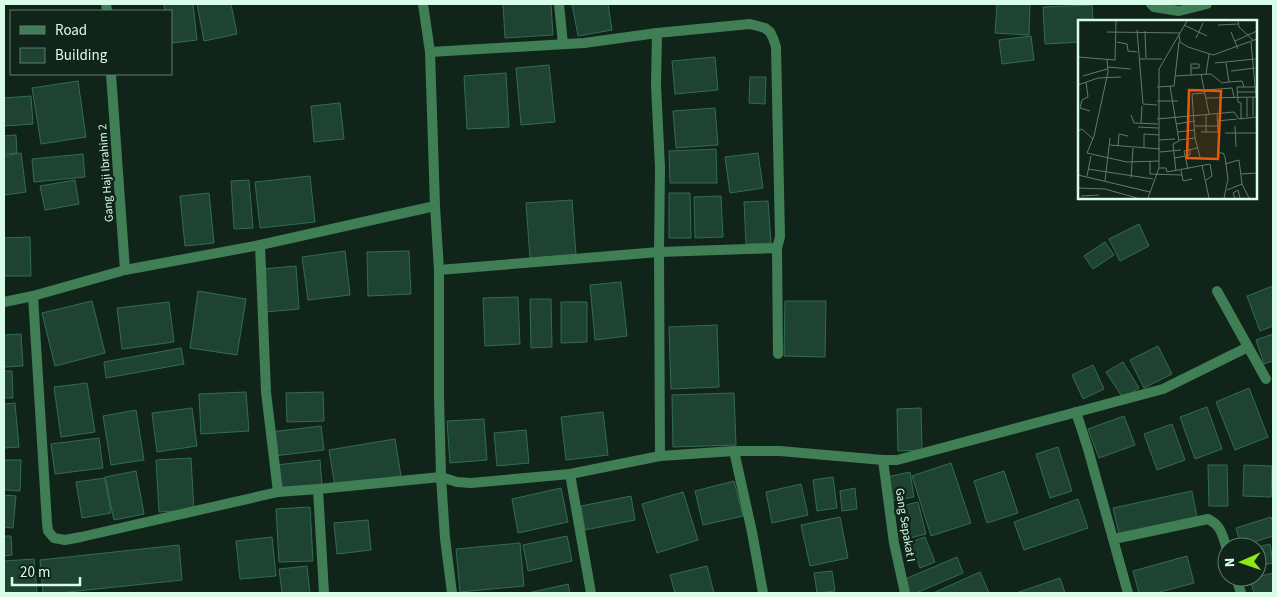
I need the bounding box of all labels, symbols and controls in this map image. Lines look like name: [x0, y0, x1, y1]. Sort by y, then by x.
legend: [10, 10, 172, 75]
text: Road: [55, 20, 87, 41]
inset map: [1078, 20, 1257, 199]
text: Building: [55, 45, 108, 66]
street label: Gang Haji Ibrahim 2: [94, 123, 118, 223]
street label: Gang Sepakat I: [891, 487, 919, 563]
north arrow: [1217, 537, 1267, 587]
scale bar: [12, 554, 80, 586]
text: N: [1220, 557, 1240, 567]
text: 20 m: [20, 562, 50, 583]

